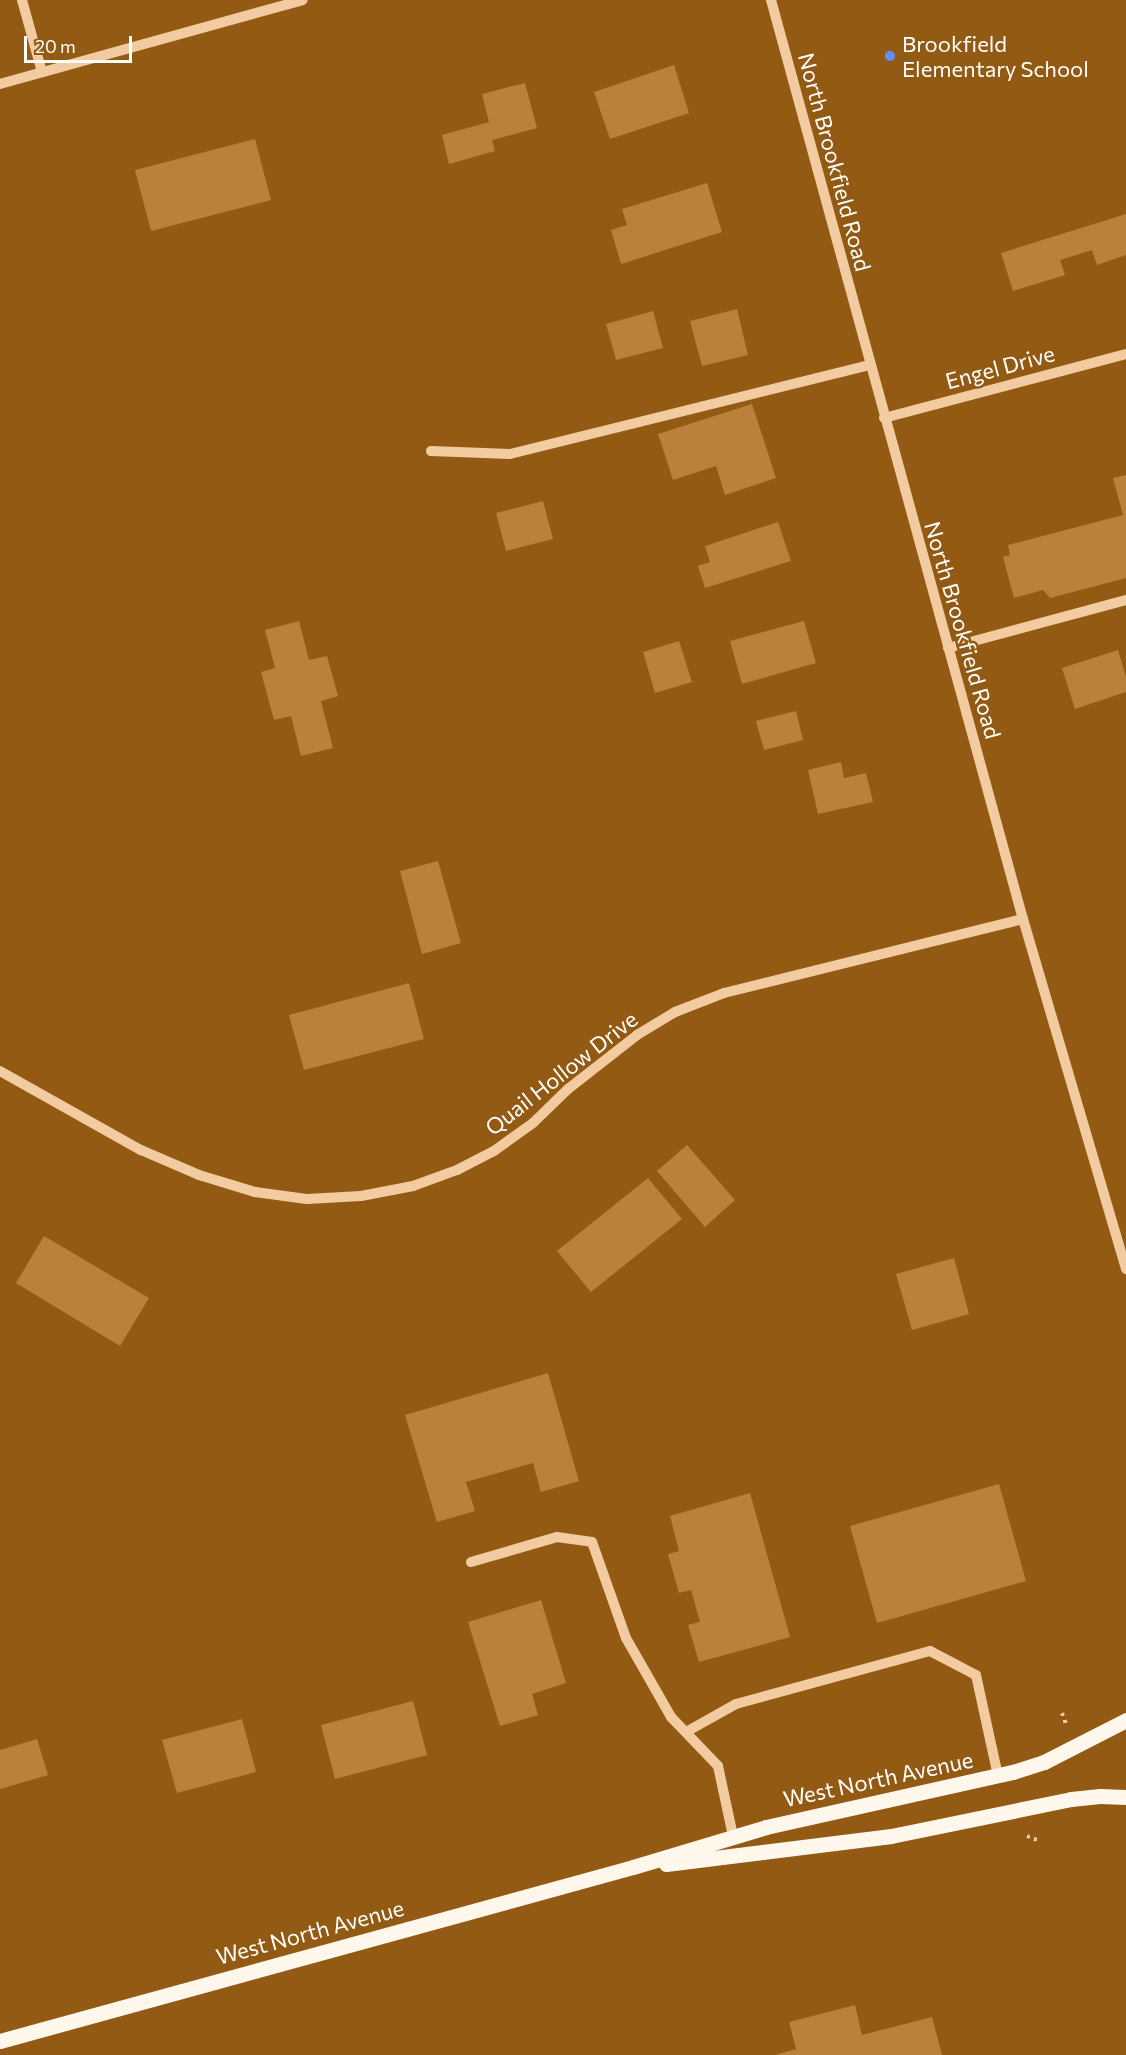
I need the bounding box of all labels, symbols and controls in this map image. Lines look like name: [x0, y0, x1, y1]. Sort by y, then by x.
scale bar: [27, 24, 135, 62]
place label: Brookfield Elementary School: [902, 30, 1089, 82]
text: 20 m: [35, 35, 76, 57]
marker: Brookfield Elementary School: [883, 49, 897, 63]
street label: North Brookfield Road: [793, 50, 877, 274]
street label: Engel Drive: [943, 340, 1057, 394]
street label: North Brookfield Road: [919, 518, 1007, 742]
street label: Quail Hollow Drive: [480, 1005, 642, 1141]
street label: West North Avenue: [781, 1746, 975, 1812]
street label: West North Avenue: [213, 1894, 407, 1970]

